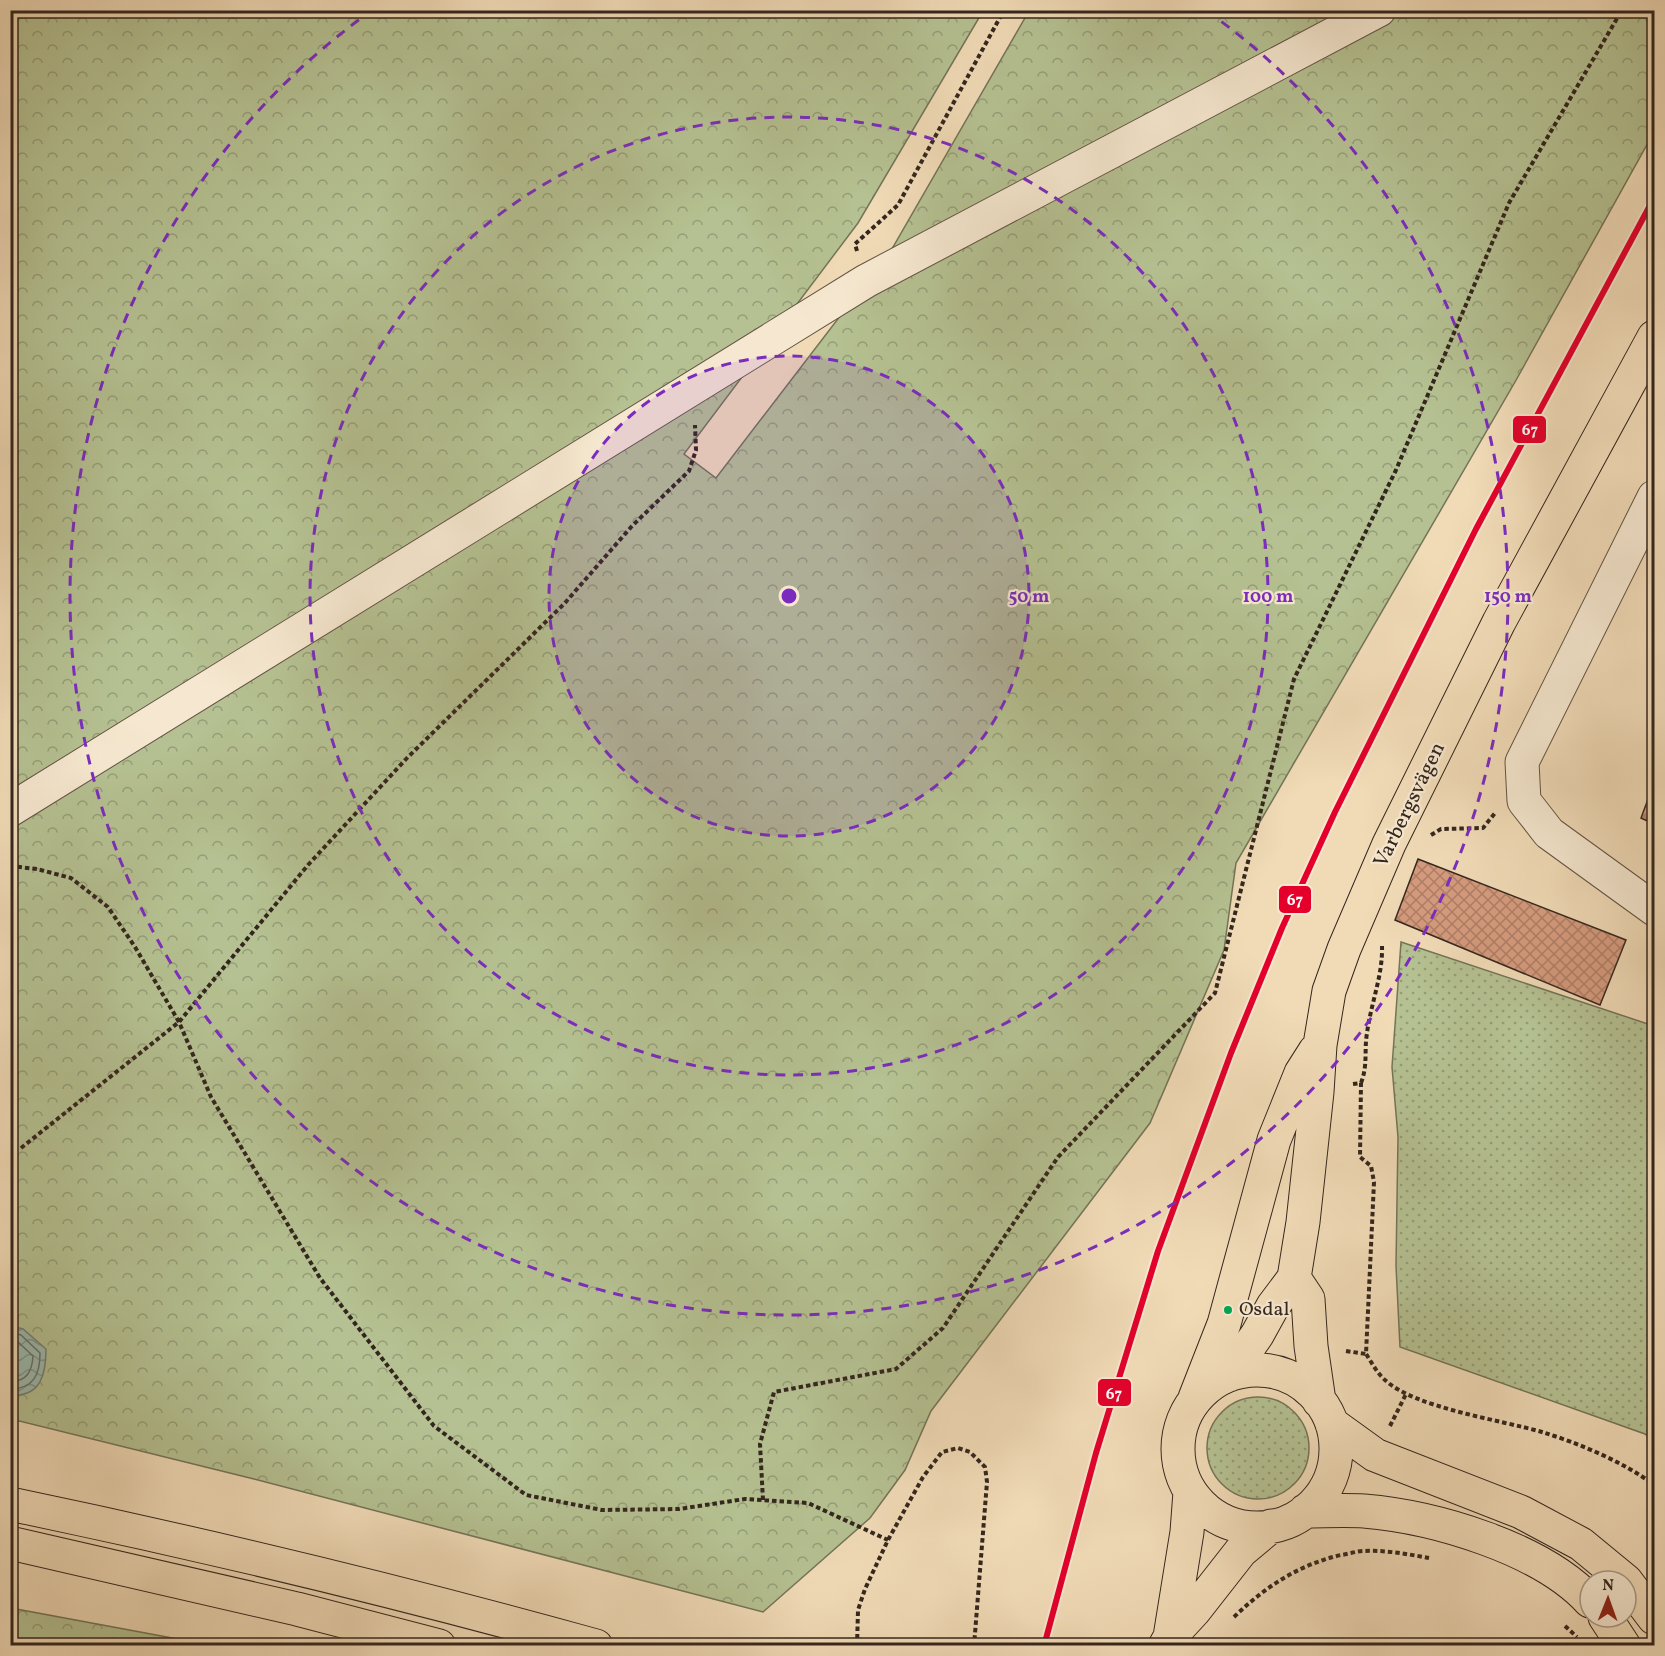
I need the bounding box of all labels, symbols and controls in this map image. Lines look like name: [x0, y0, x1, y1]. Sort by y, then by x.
line badge: 67: [1512, 415, 1547, 444]
text: 67: [1522, 420, 1539, 442]
text: 50 m: [1009, 585, 1049, 610]
text: 100 m: [1243, 585, 1293, 610]
text: 150 m: [1484, 585, 1532, 610]
centre of rings: [779, 586, 799, 606]
street label: Varbergsvägen: [1367, 737, 1453, 873]
line badge: 67: [1278, 885, 1312, 914]
text: 67: [1287, 890, 1304, 912]
place label: Osdal: [1239, 1296, 1289, 1324]
marker: Osdal: [1222, 1304, 1234, 1316]
line badge: 67: [1097, 1378, 1132, 1407]
text: 67: [1106, 1384, 1123, 1406]
north arrow: [1578, 1569, 1638, 1629]
text: N: [1602, 1575, 1615, 1597]

